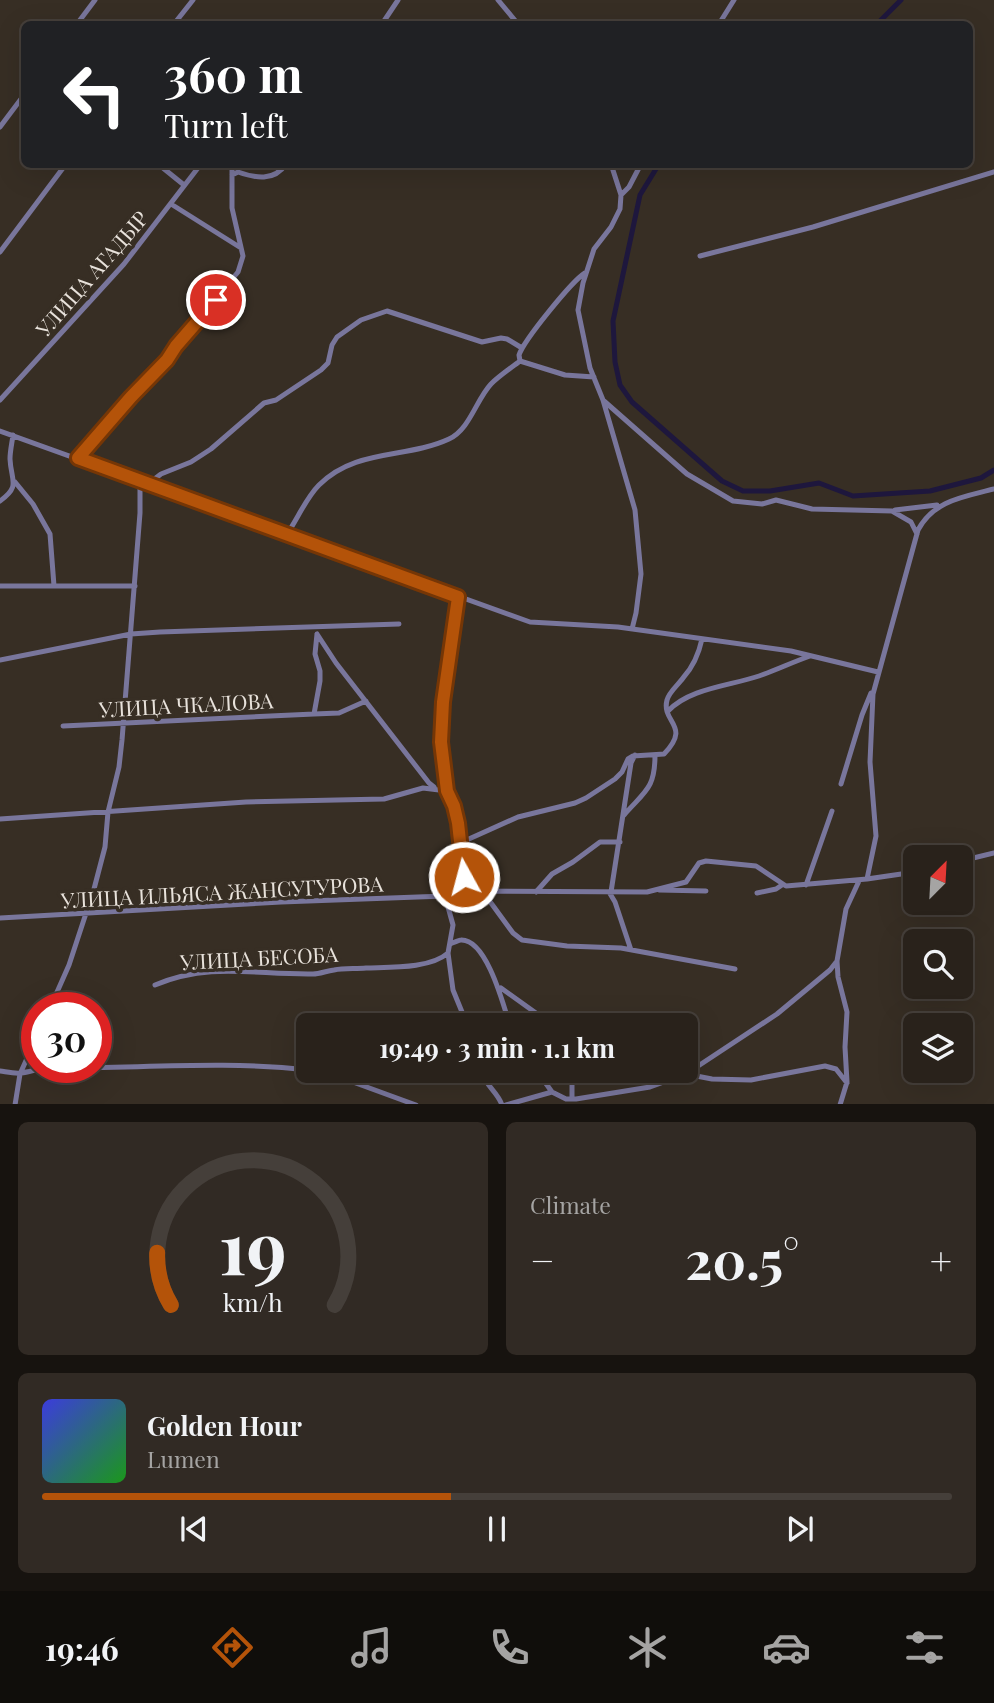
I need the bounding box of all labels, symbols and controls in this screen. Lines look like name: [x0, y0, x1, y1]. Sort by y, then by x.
text: 360 m: [164, 40, 303, 105]
icon: left: [49, 49, 140, 140]
text: Turn left: [164, 103, 288, 146]
street label: УЛИЦА АГАДЫР: [28, 204, 153, 343]
pin: [186, 270, 246, 330]
icon: arrive: [197, 281, 235, 319]
street label: УЛИЦА ЧКАЛОВА: [97, 685, 275, 723]
position arrow: [427, 840, 501, 914]
north arrow: [903, 845, 973, 915]
map controls: [903, 845, 973, 1083]
street label: УЛИЦА ИЛЬЯСА ЖАНСУГУРОВА: [59, 869, 385, 913]
button: search: [903, 929, 973, 999]
street label: УЛИЦА БЕСОБА: [178, 939, 339, 975]
speed limit sign: 30: [21, 992, 112, 1083]
button: layers: [903, 1013, 973, 1083]
text: 19:49 · 3 min · 1.1 km: [379, 1030, 615, 1065]
text: Climate: [530, 1189, 611, 1220]
text: 19: [219, 1196, 287, 1293]
text: 20.5°: [685, 1224, 799, 1293]
text: −: [530, 1234, 555, 1285]
text: +: [930, 1234, 952, 1285]
text: km/h: [223, 1284, 283, 1317]
text: Golden Hour: [147, 1408, 302, 1443]
text: Lumen: [147, 1443, 220, 1474]
icon: previous: [175, 1510, 213, 1548]
icon: pause: [478, 1510, 516, 1548]
icon: next: [781, 1510, 819, 1548]
icon: directions: [208, 1623, 257, 1672]
icon: music: [347, 1623, 396, 1672]
icon: phone: [485, 1623, 534, 1672]
icon: climate: [623, 1623, 672, 1672]
icon: car: [762, 1623, 811, 1672]
icon: filters: [900, 1623, 949, 1672]
text: 19:46: [45, 1626, 119, 1669]

